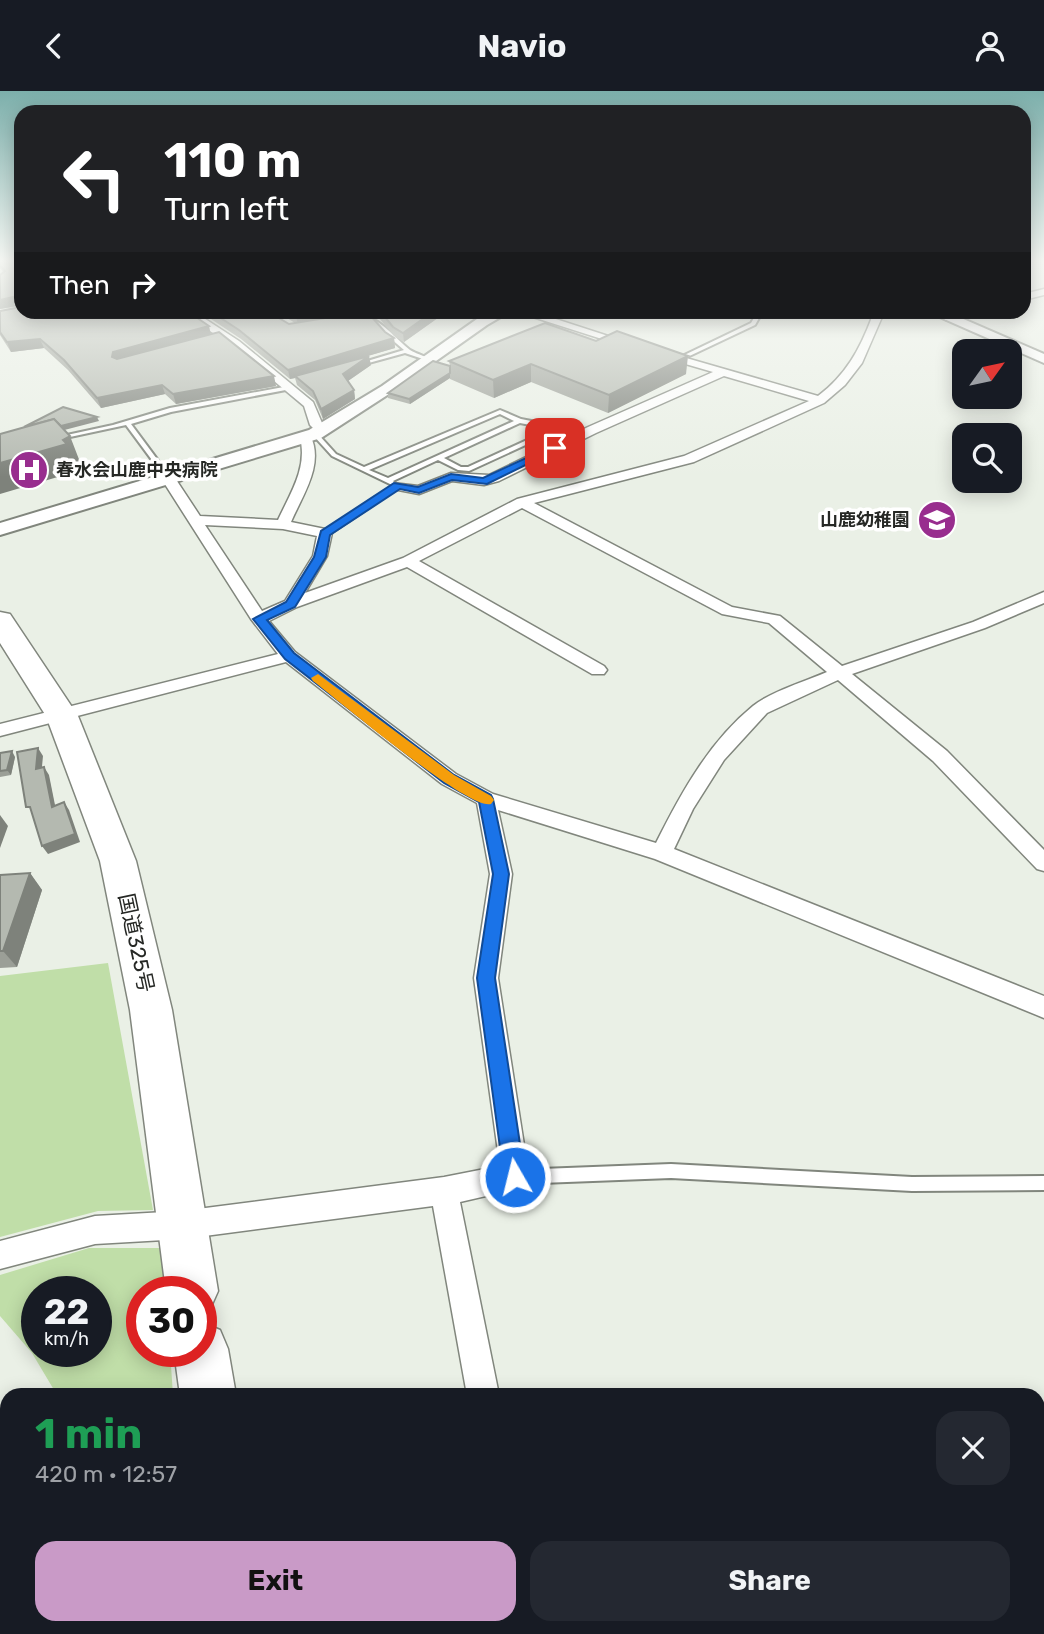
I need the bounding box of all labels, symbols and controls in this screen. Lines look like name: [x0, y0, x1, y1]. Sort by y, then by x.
icon: back: [35, 27, 73, 65]
text: Navio: [477, 27, 567, 65]
icon: person: [971, 27, 1009, 65]
text: 110 m: [164, 131, 301, 189]
icon: left: [49, 133, 140, 224]
text: Turn left: [164, 190, 289, 228]
icon: right: [124, 266, 162, 304]
text: Then: [49, 270, 110, 301]
north arrow: [952, 339, 1022, 409]
map controls: [952, 339, 1022, 493]
pin: [525, 418, 585, 478]
button: search: [952, 423, 1022, 493]
icon: arrive: [536, 429, 574, 467]
hospital icon: 春水会山鹿中央病院: [8, 449, 50, 491]
place label: 春水会山鹿中央病院: [56, 459, 218, 481]
school or university icon: 山鹿幼稚園: [916, 499, 958, 541]
place label: 山鹿幼稚園: [820, 509, 910, 531]
street label: 国道325号: [114, 891, 159, 995]
position arrow: [478, 1140, 552, 1214]
speed limit sign: 30: [126, 1276, 217, 1367]
text: 22: [44, 1291, 89, 1333]
text: km/h: [44, 1328, 89, 1350]
text: 1 min: [35, 1409, 142, 1459]
button: close: [936, 1411, 1010, 1485]
text: 420 m · 12:57: [35, 1460, 177, 1488]
button: Exit: [35, 1541, 516, 1621]
button: Share: [530, 1541, 1010, 1621]

